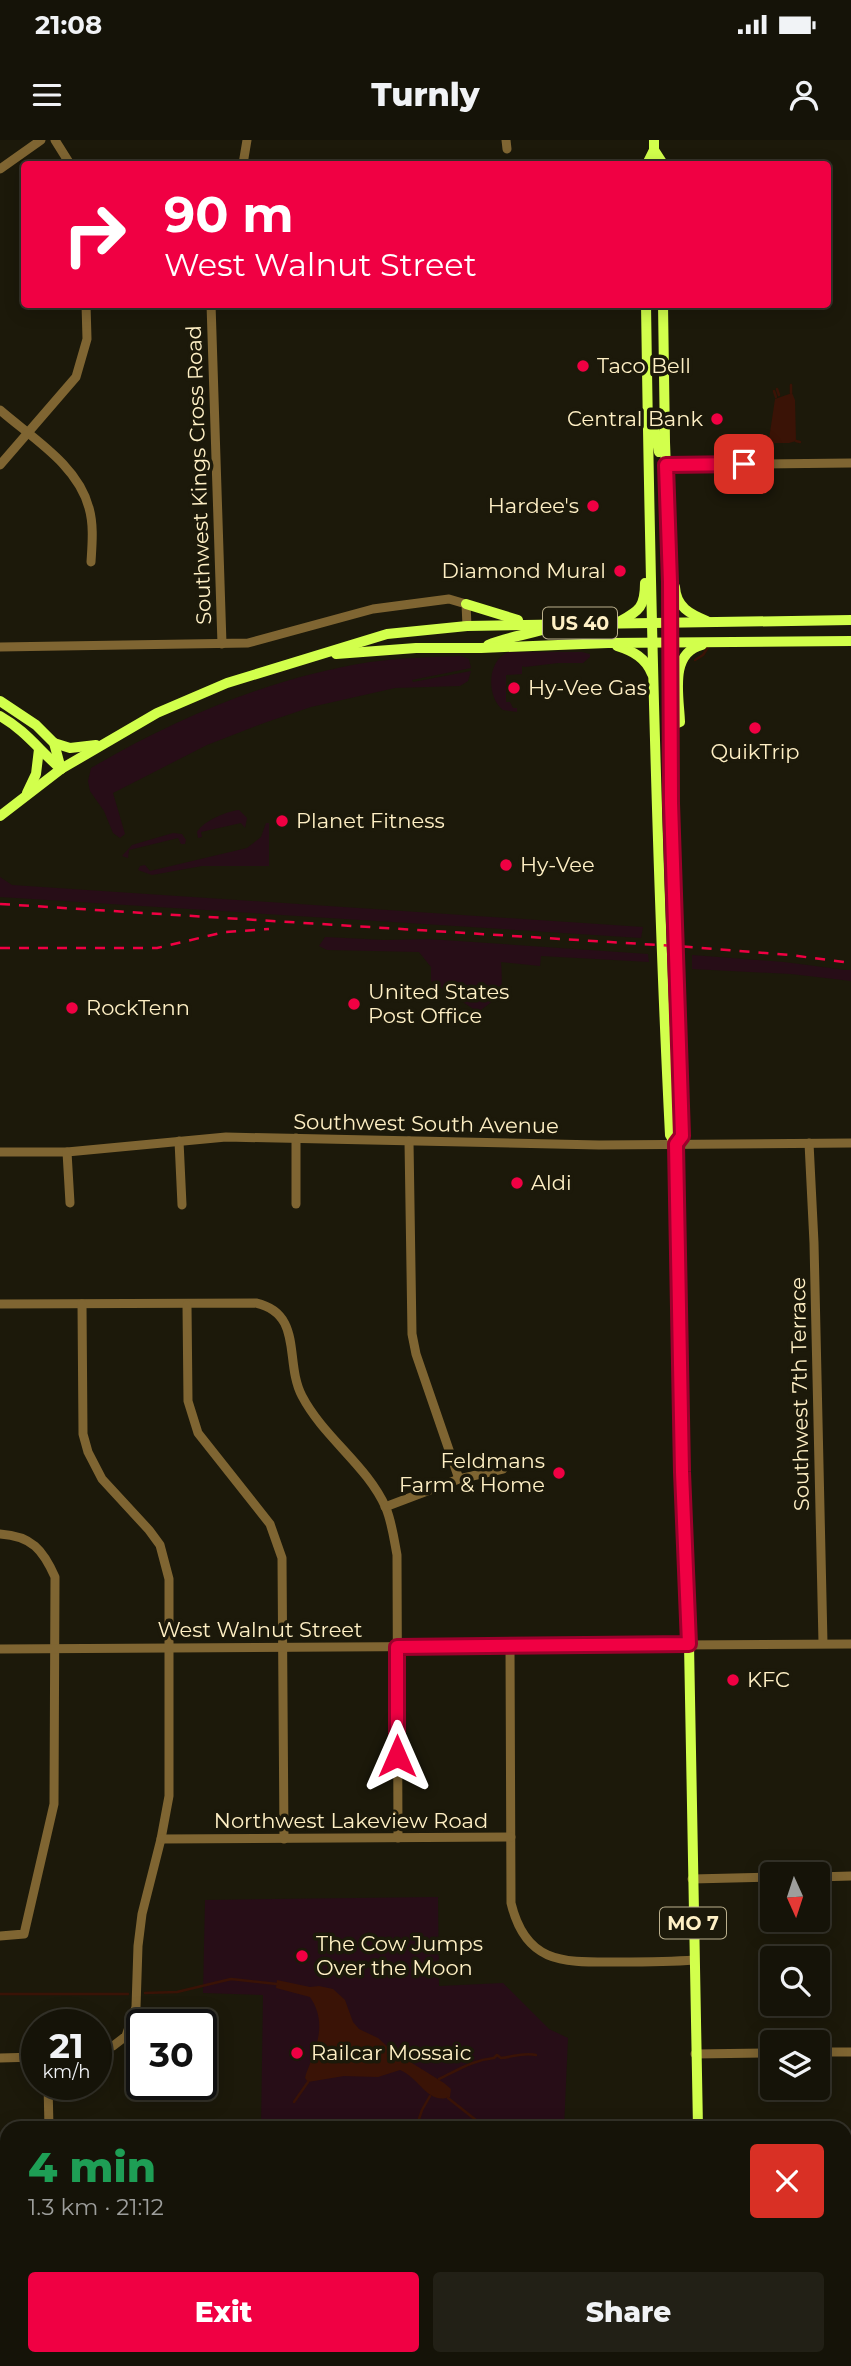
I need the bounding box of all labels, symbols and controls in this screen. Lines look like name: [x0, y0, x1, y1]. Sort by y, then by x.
text: 21:08: [35, 9, 102, 41]
text: Turnly: [371, 75, 480, 114]
icon: menu: [28, 76, 66, 114]
icon: person: [785, 76, 823, 114]
text: 90 m: [164, 185, 294, 244]
icon: right: [49, 189, 140, 280]
text: West Walnut Street: [164, 245, 477, 284]
street label: Southwest Kings Cross Road: [181, 325, 216, 625]
place label: Taco Bell: [597, 353, 691, 378]
marker: Taco Bell: [575, 358, 591, 374]
place label: Central Bank: [567, 406, 703, 431]
marker: Central Bank: [709, 411, 725, 427]
pin: [714, 434, 774, 494]
icon: arrive: [725, 445, 763, 483]
place label: Hardee's: [488, 493, 579, 518]
marker: Hardee's: [585, 498, 601, 514]
place label: Diamond Mural: [441, 558, 606, 583]
marker: Diamond Mural: [612, 563, 628, 579]
road number: US 40: [543, 608, 617, 638]
place label: Hy-Vee Gas: [528, 675, 647, 700]
marker: Hy-Vee Gas: [506, 680, 522, 696]
marker: QuikTrip: [747, 720, 763, 736]
place label: QuikTrip: [710, 739, 800, 764]
place label: Planet Fitness: [296, 808, 445, 833]
marker: Planet Fitness: [274, 813, 290, 829]
place label: Hy-Vee: [520, 852, 595, 877]
marker: Hy-Vee: [498, 857, 514, 873]
place label: United States Post Office: [368, 979, 509, 1028]
place label: RockTenn: [86, 995, 190, 1020]
marker: United States Post Office: [346, 996, 362, 1012]
marker: RockTenn: [64, 1000, 80, 1016]
street label: Southwest South Avenue: [293, 1109, 559, 1138]
place label: Aldi: [531, 1170, 572, 1195]
marker: Aldi: [509, 1175, 525, 1191]
street label: Southwest 7th Terrace: [785, 1277, 814, 1511]
place label: Feldmans Farm & Home: [399, 1448, 545, 1497]
marker: Feldmans Farm & Home: [551, 1465, 567, 1481]
street label: West Walnut Street: [157, 1617, 363, 1642]
place label: KFC: [747, 1667, 790, 1692]
marker: KFC: [725, 1672, 741, 1688]
position arrow: [360, 1719, 434, 1793]
street label: Northwest Lakeview Road: [214, 1808, 488, 1833]
north arrow: [760, 1862, 830, 1932]
map controls: [760, 1862, 830, 2100]
road number: MO 7: [660, 1908, 726, 1938]
place label: The Cow Jumps Over the Moon: [316, 1931, 483, 1980]
button: search: [760, 1946, 830, 2016]
marker: The Cow Jumps Over the Moon: [294, 1948, 310, 1964]
speed limit sign: 30: [126, 2009, 217, 2100]
text: 21: [49, 2024, 84, 2067]
button: layers: [760, 2030, 830, 2100]
place label: Railcar Mossaic: [311, 2040, 471, 2065]
marker: Railcar Mossaic: [289, 2045, 305, 2061]
text: km/h: [42, 2061, 91, 2083]
text: 4 min: [28, 2141, 156, 2193]
button: close: [750, 2144, 824, 2218]
text: 1.3 km · 21:12: [28, 2193, 164, 2221]
button: Exit: [28, 2272, 419, 2352]
button: Share: [433, 2272, 824, 2352]

